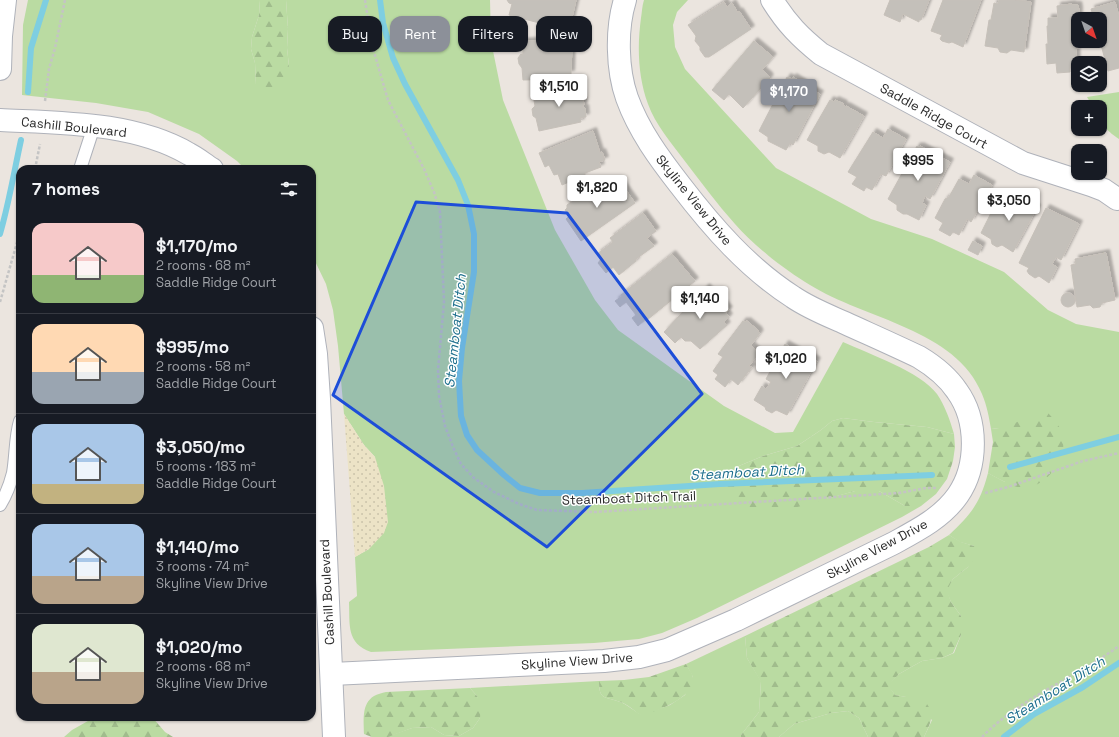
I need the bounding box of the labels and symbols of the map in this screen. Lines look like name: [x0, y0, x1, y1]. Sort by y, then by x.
north arrow: [1071, 12, 1107, 48]
pin: $1,510: [526, 74, 592, 108]
pin: $1,170: [756, 79, 822, 113]
street label: Saddle Ridge Court: [877, 79, 991, 153]
street label: Cashill Boulevard: [20, 113, 128, 141]
pin: $995: [894, 148, 942, 182]
street label: Skyline View Drive: [652, 151, 736, 249]
pin: $1,820: [564, 175, 630, 209]
pin: $3,050: [976, 188, 1042, 222]
water label: Steamboat Ditch: [440, 273, 470, 389]
pin: $1,140: [667, 286, 733, 320]
pin: $1,020: [753, 346, 819, 380]
water label: Steamboat Ditch: [689, 460, 805, 484]
street label: Steamboat Ditch Trail: [562, 487, 696, 509]
street label: Skyline View Drive: [824, 515, 930, 583]
street label: Cashill Boulevard: [316, 539, 338, 645]
street label: Skyline View Drive: [521, 649, 633, 673]
water label: Steamboat Ditch: [1002, 652, 1109, 728]

